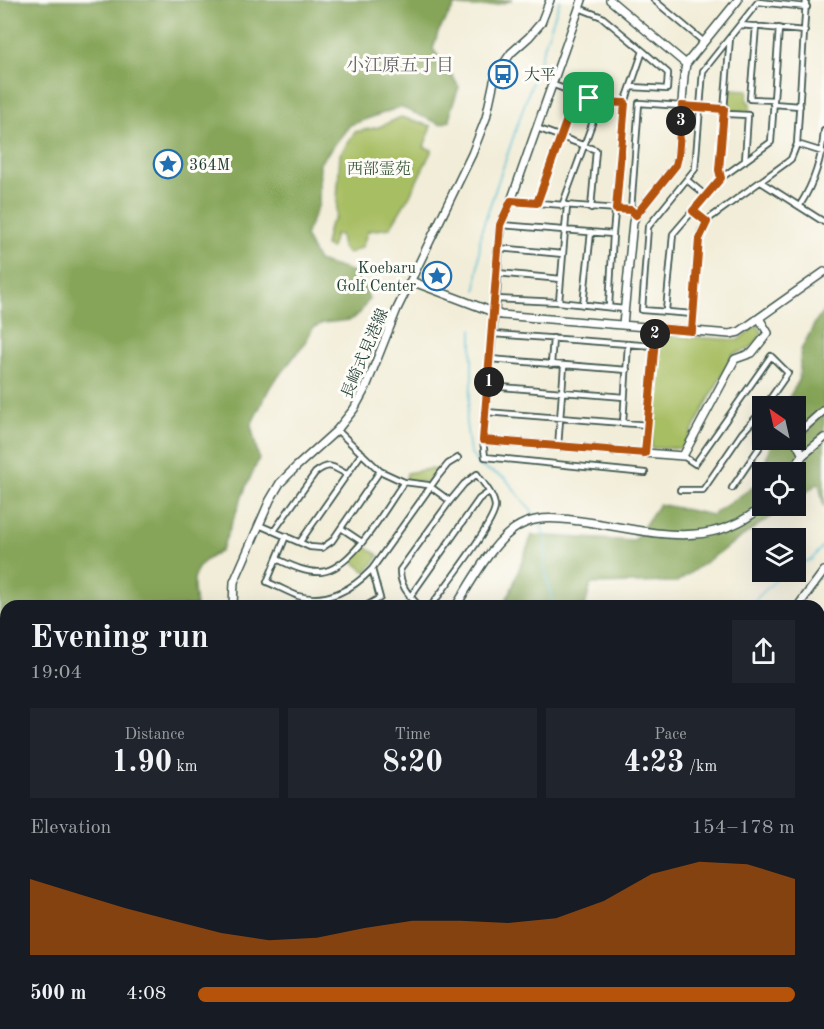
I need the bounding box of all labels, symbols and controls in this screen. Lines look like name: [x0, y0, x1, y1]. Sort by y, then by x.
district label: 小江原五丁目: [346, 56, 454, 75]
bus stop icon: 大平: [487, 58, 519, 90]
place label: 大平: [524, 66, 556, 84]
pin: [563, 72, 614, 123]
icon: arrive: [572, 81, 605, 114]
pin: 3: [666, 106, 696, 136]
text: 3: [676, 113, 686, 129]
place icon: 364M: [152, 148, 184, 180]
place label: 364M: [189, 158, 230, 174]
park label: 西部霊苑: [347, 160, 411, 178]
place icon: Koebaru Golf Center: [421, 260, 453, 292]
place label: Koebaru Golf Center: [336, 261, 416, 295]
street label: 長崎式見港線: [338, 306, 392, 401]
pin: 2: [640, 319, 670, 349]
text: 2: [650, 326, 660, 342]
pin: 1: [474, 367, 504, 397]
text: 1: [484, 374, 494, 390]
north arrow: [752, 396, 806, 450]
map controls: [752, 396, 806, 582]
button: locate: [752, 462, 806, 516]
button: layers: [752, 528, 806, 582]
button: share: [732, 620, 795, 683]
text: Evening run: [30, 622, 209, 655]
text: 19:04: [30, 663, 82, 683]
text: Distance: [124, 727, 185, 743]
text: Time: [395, 727, 430, 743]
text: Pace: [654, 727, 687, 743]
text: 1.90: [111, 748, 172, 778]
text: 8:20: [382, 748, 443, 778]
text: 4:23: [624, 748, 684, 778]
text: km: [172, 759, 198, 775]
text: /km: [684, 759, 717, 775]
text: Elevation: [30, 818, 111, 838]
text: 154–178 m: [692, 818, 795, 838]
text: 500 m: [30, 984, 86, 1004]
text: 4:08: [126, 984, 166, 1004]

